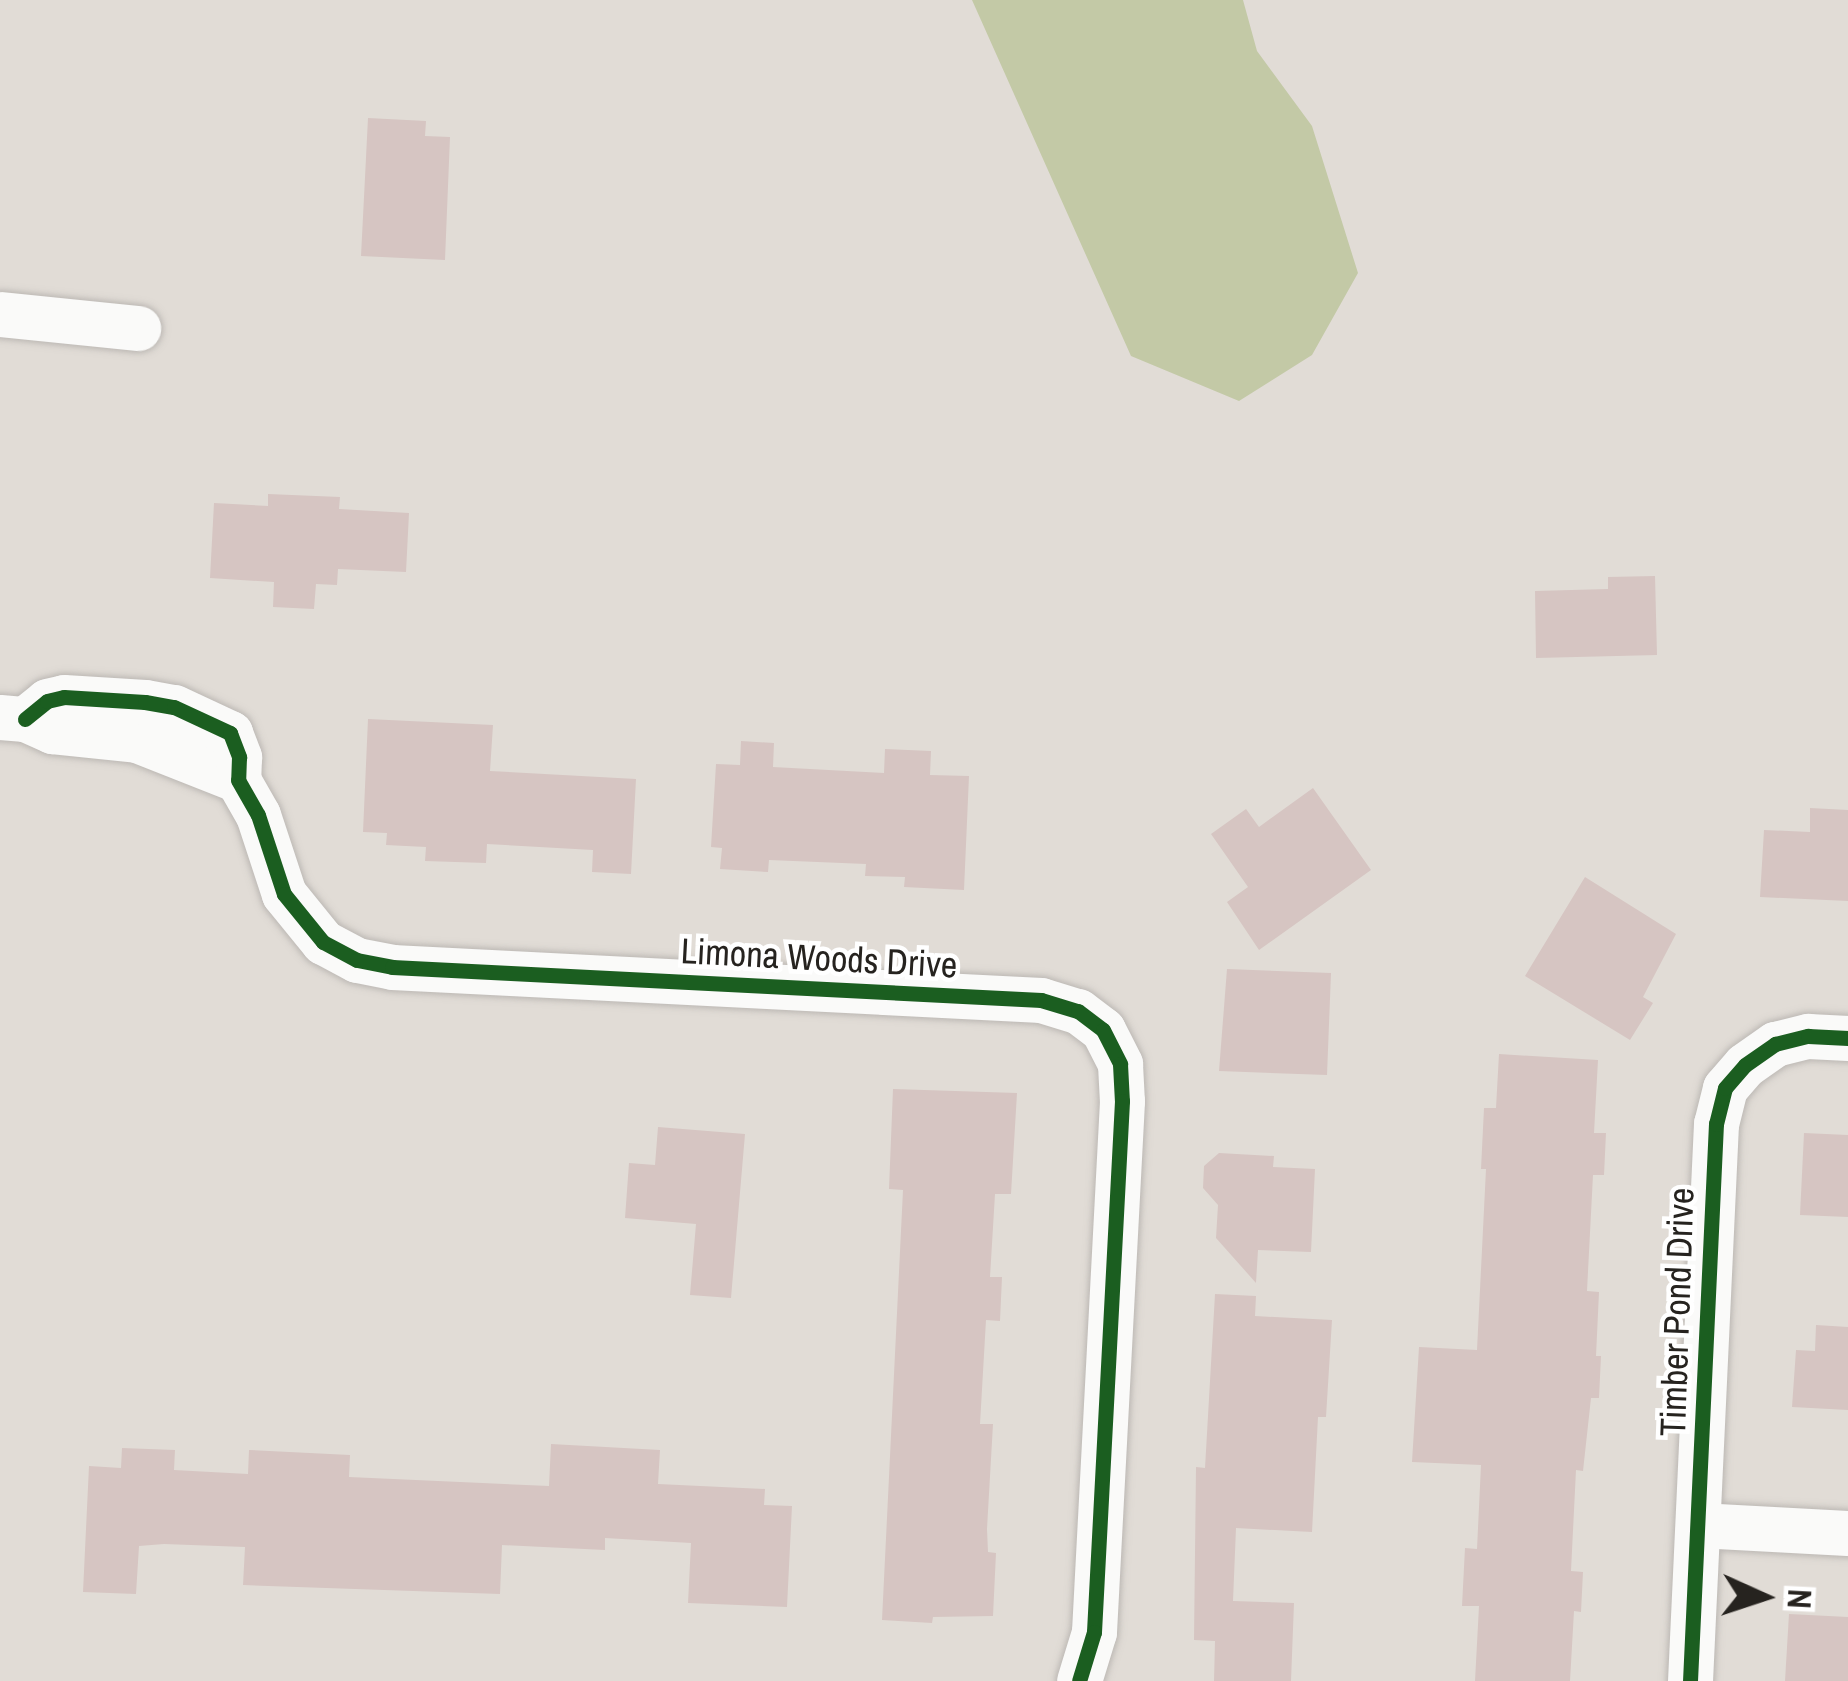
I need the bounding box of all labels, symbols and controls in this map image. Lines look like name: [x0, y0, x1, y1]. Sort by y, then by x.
street label: Limona Woods Drive: [680, 929, 958, 987]
street label: Timber Pond Drive: [1651, 1187, 1703, 1437]
north arrow: [1704, 1537, 1824, 1657]
text: N: [1777, 1588, 1822, 1610]

